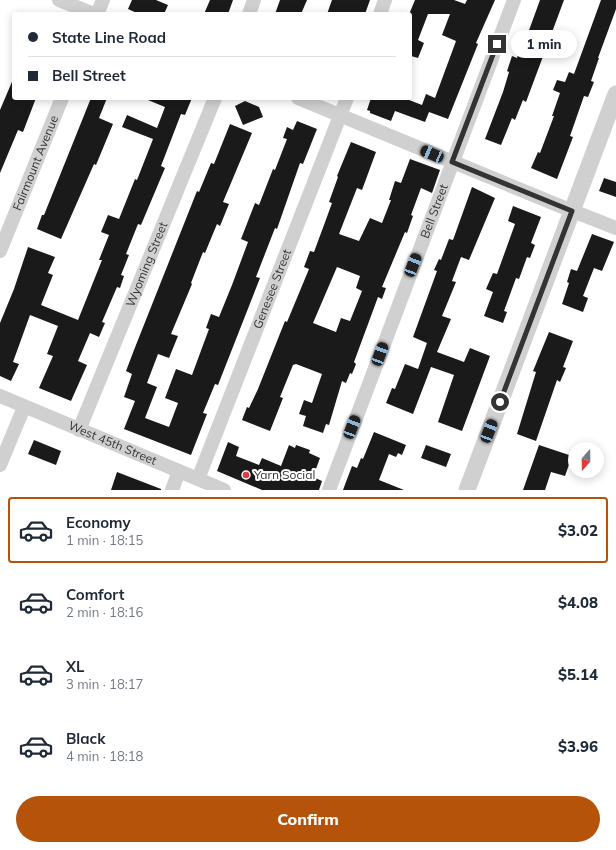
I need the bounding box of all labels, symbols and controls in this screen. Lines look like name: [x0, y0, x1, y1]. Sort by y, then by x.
text: State Line Road: [52, 28, 166, 47]
callout: 1 min: [511, 30, 577, 58]
route end: [488, 35, 506, 53]
text: 1 min: [527, 36, 561, 52]
text: Bell Street: [52, 66, 126, 85]
street label: Fairmount Avenue: [9, 113, 61, 213]
car: [419, 144, 445, 164]
street label: Bell Street: [417, 182, 451, 240]
street label: Wyoming Street: [122, 220, 170, 309]
street label: Genesee Street: [250, 247, 294, 331]
car: [403, 252, 423, 278]
car: [370, 341, 390, 367]
route start: [491, 393, 509, 411]
car: [342, 414, 362, 440]
street label: West 45th Street: [66, 418, 159, 468]
car: [479, 418, 499, 444]
north arrow: [568, 442, 604, 478]
map controls: [568, 442, 604, 478]
place label: Yarn Social: [253, 467, 315, 482]
marker: Yarn Social: [241, 470, 251, 480]
icon: car: [18, 512, 54, 548]
text: Economy: [66, 513, 131, 532]
text: $3.02: [558, 521, 598, 540]
text: 1 min · 18:15: [66, 532, 143, 548]
icon: car: [18, 584, 54, 620]
text: Comfort: [66, 585, 124, 604]
text: $4.08: [558, 593, 598, 612]
text: 2 min · 18:16: [66, 604, 143, 620]
icon: car: [18, 656, 54, 692]
text: XL: [66, 657, 84, 676]
text: $5.14: [558, 665, 598, 684]
text: 3 min · 18:17: [66, 676, 143, 692]
icon: car: [18, 728, 54, 764]
text: Black: [66, 729, 105, 748]
text: $3.96: [558, 737, 598, 756]
text: 4 min · 18:18: [66, 748, 143, 764]
button: Confirm: [16, 796, 600, 842]

